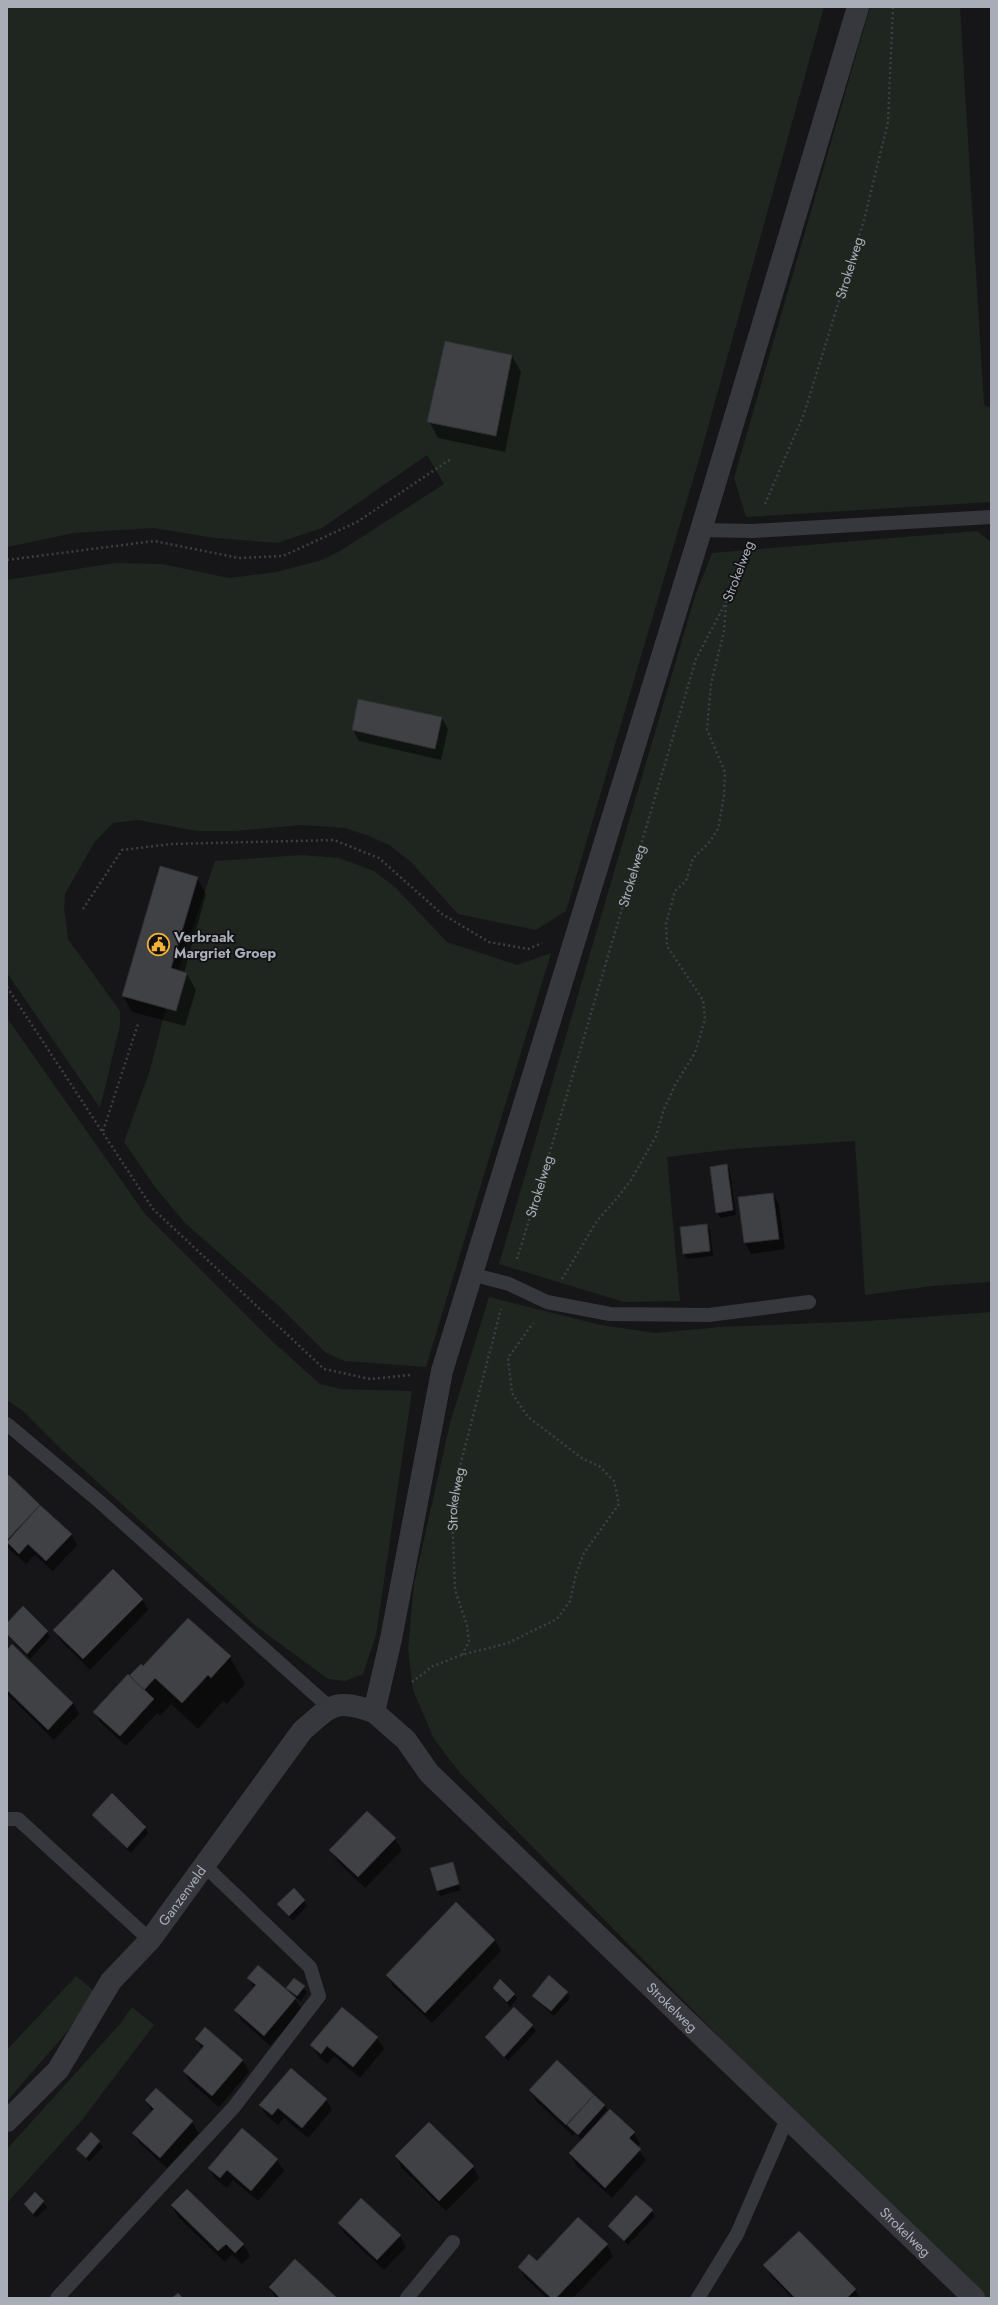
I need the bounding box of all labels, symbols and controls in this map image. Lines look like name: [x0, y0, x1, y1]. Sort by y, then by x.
street label: Strokelweg: [830, 234, 868, 302]
street label: Strokelweg: [717, 537, 759, 605]
street label: Strokelweg: [613, 842, 650, 909]
place label: Verbraak Margriet Groep: [173, 927, 277, 963]
public building icon: Verbraak Margriet Groep: [146, 932, 172, 958]
street label: Strokelweg: [520, 1153, 558, 1220]
street label: Strokelweg: [442, 1466, 470, 1531]
street label: Ganzenveld: [153, 1862, 211, 1930]
street label: Strokelweg: [642, 1978, 702, 2037]
street label: Strokelweg: [875, 2202, 935, 2261]

